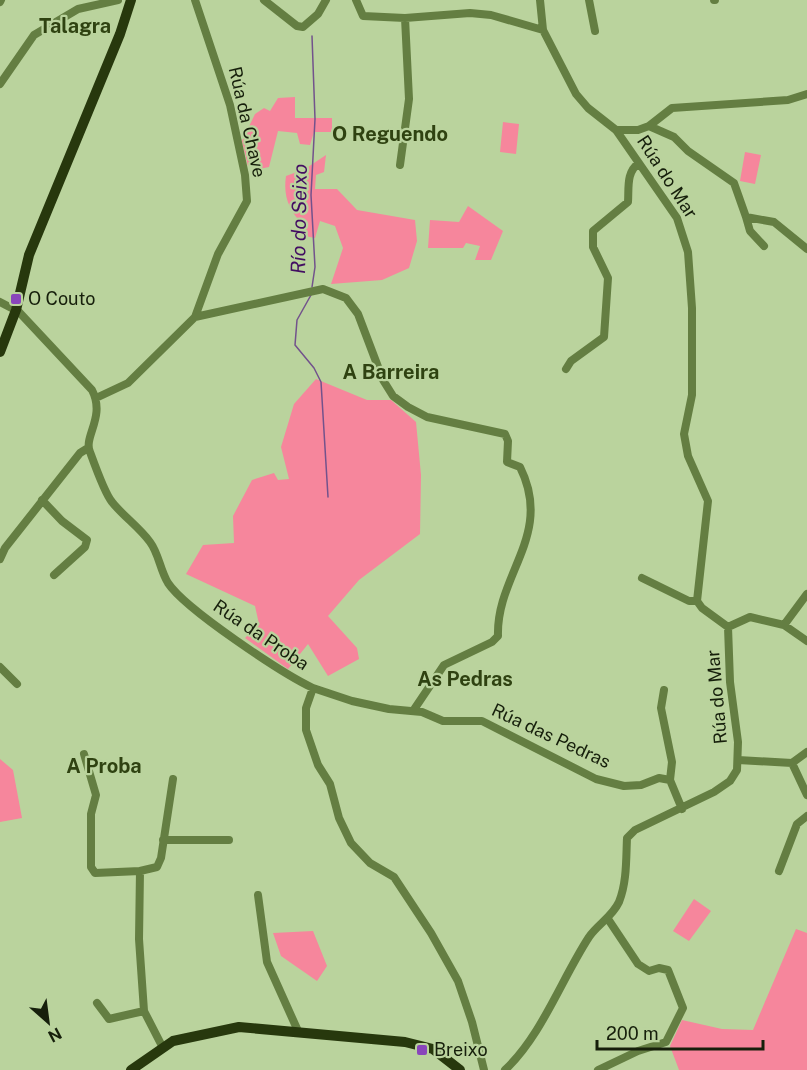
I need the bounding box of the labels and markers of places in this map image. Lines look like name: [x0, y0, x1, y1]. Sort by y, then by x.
place label: O Couto: [28, 288, 96, 309]
marker: O Couto: [9, 292, 23, 306]
place label: Breixo: [434, 1039, 488, 1060]
marker: Breixo: [415, 1043, 429, 1057]

